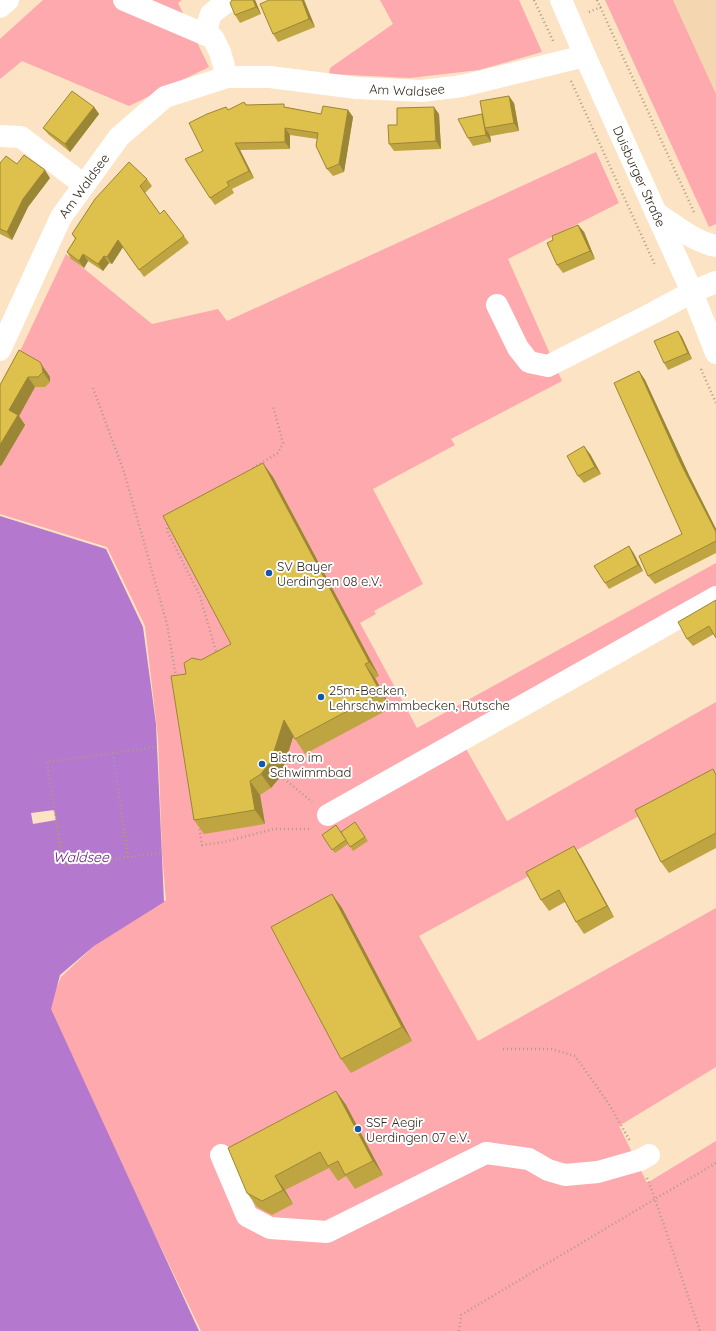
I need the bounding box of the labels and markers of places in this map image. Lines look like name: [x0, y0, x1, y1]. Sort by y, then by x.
place label: SV Bayer Uerdingen 08 e.V.: [277, 558, 382, 589]
marker: SV Bayer Uerdingen 08 e.V.: [264, 568, 274, 578]
place label: 25m-Becken, Lehrschwimmbecken, Rutsche: [329, 682, 510, 713]
marker: 25m-Becken, Lehrschwimmbecken, Rutsche: [316, 692, 326, 702]
place label: Bistro im Schwimmbad: [270, 749, 351, 780]
marker: Bistro im Schwimmbad: [257, 759, 267, 769]
place label: SSF Aegir Uerdingen 07 e.V.: [366, 1114, 470, 1145]
marker: SSF Aegir Uerdingen 07 e.V.: [353, 1124, 363, 1134]

